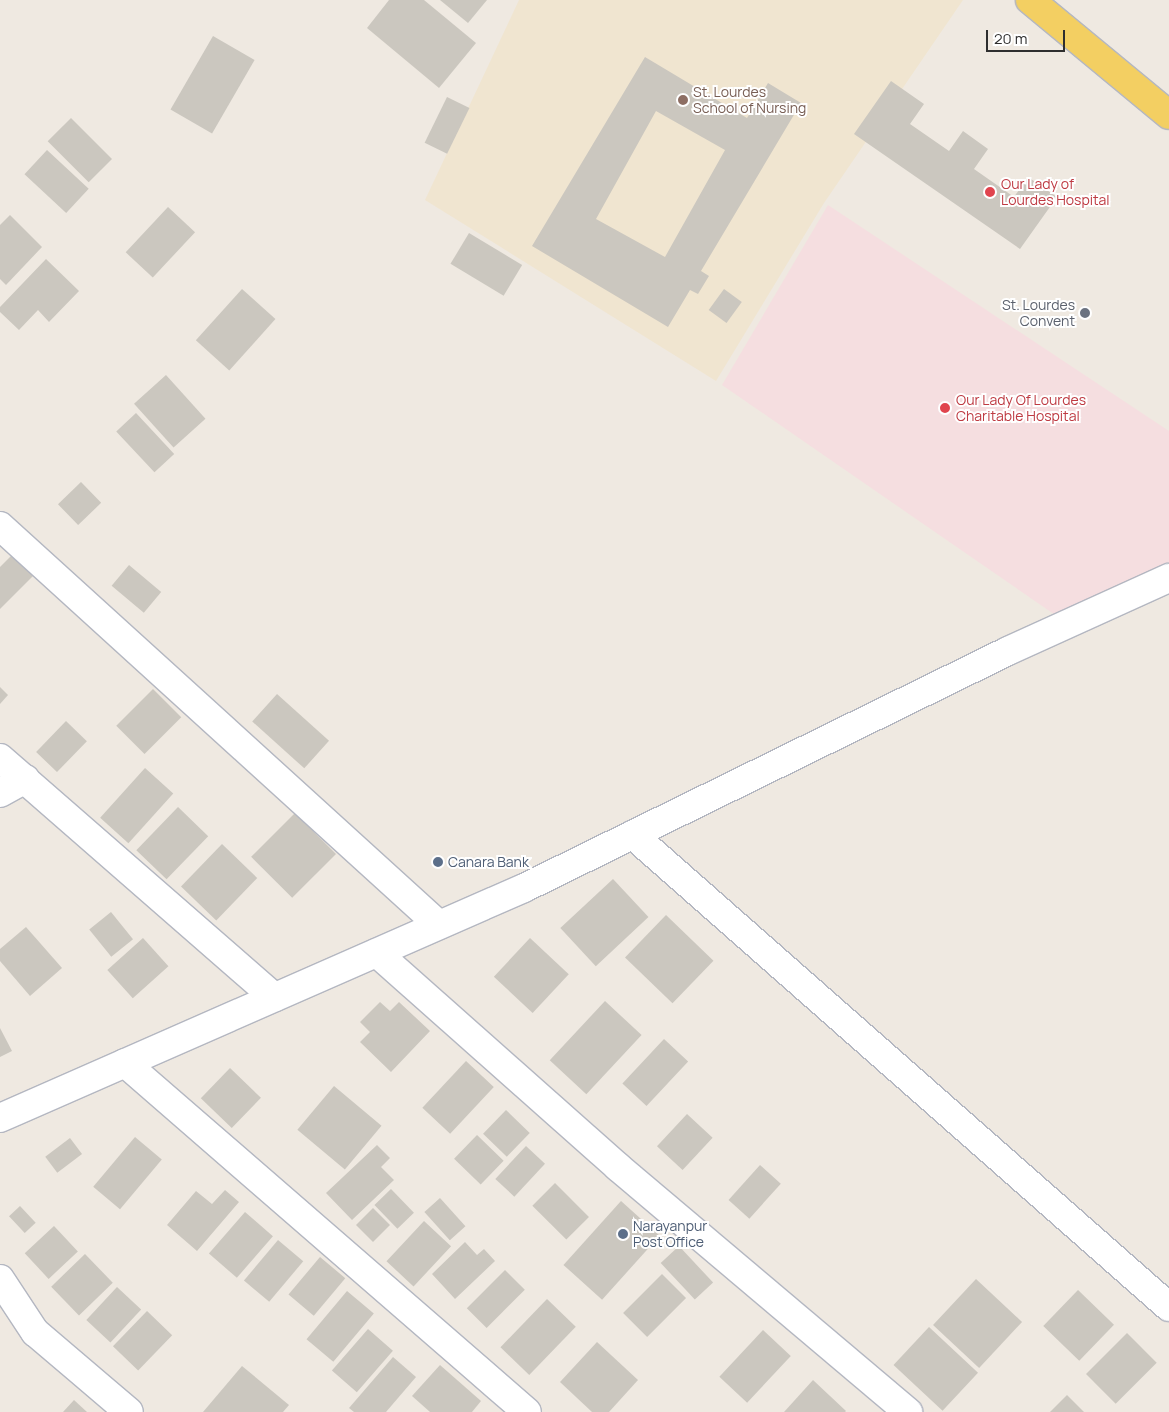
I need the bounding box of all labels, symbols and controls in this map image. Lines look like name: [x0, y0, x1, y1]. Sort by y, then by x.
scale bar: [989, 20, 1068, 52]
text: 20 m: [994, 28, 1027, 49]
place label: St. Lourdes School of Nursing: [693, 84, 806, 116]
marker: St. Lourdes School of Nursing: [677, 94, 689, 106]
place label: Our Lady of Lourdes Hospital: [1001, 176, 1110, 208]
marker: Our Lady of Lourdes Hospital: [983, 185, 997, 199]
place label: St. Lourdes Convent: [1002, 297, 1075, 330]
marker: St. Lourdes Convent: [1079, 307, 1091, 319]
place label: Our Lady Of Lourdes Charitable Hospital: [956, 392, 1086, 424]
marker: Our Lady Of Lourdes Charitable Hospital: [938, 401, 952, 415]
place label: Canara Bank: [448, 854, 529, 870]
marker: Canara Bank: [432, 856, 444, 868]
place label: Narayanpur Post Office: [633, 1218, 707, 1250]
marker: Narayanpur Post Office: [617, 1228, 629, 1240]

